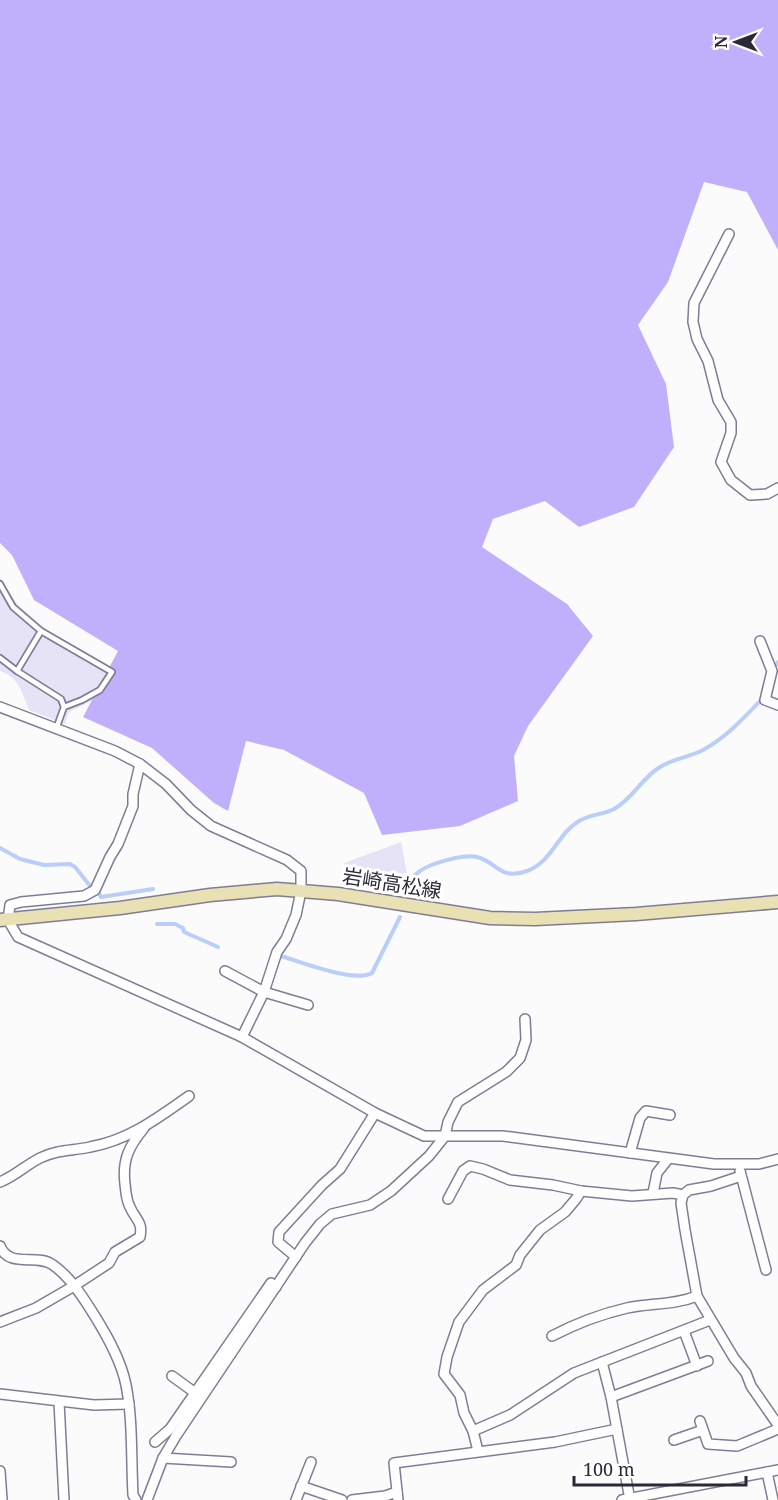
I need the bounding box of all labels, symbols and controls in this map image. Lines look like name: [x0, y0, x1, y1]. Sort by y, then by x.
north arrow: [706, 12, 766, 72]
text: N: [710, 35, 732, 48]
street label: 岩崎高松線: [341, 862, 443, 904]
scale bar: [574, 1449, 746, 1487]
text: 100 m: [583, 1457, 635, 1481]

